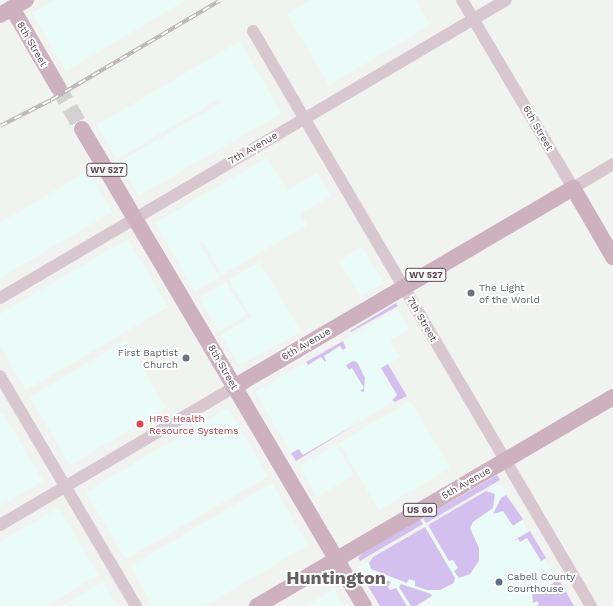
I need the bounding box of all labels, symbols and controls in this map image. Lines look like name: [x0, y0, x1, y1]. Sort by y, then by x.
street label: 8th Street: [14, 19, 50, 69]
street label: 6th Street: [520, 103, 556, 153]
street label: 7th Avenue: [226, 129, 280, 167]
road number: WV 527: [86, 163, 128, 177]
road number: WV 527: [405, 268, 447, 282]
place label: The Light of the World: [479, 281, 540, 304]
marker: The Light of the World: [466, 288, 476, 298]
street label: 7th Street: [404, 295, 440, 343]
street label: 6th Avenue: [279, 325, 333, 363]
street label: 8th Street: [205, 342, 241, 392]
place label: First Baptist Church: [118, 346, 178, 370]
marker: First Baptist Church: [181, 353, 191, 363]
place label: HRS Health Resource Systems: [149, 412, 239, 436]
marker: HRS Health Resource Systems: [134, 418, 146, 430]
street label: 5th Avenue: [439, 464, 493, 502]
road number: US 60: [402, 503, 438, 517]
district label: Huntington: [286, 567, 386, 589]
place label: Cabell County Courthouse: [507, 570, 576, 594]
marker: Cabell County Courthouse: [494, 577, 504, 587]

